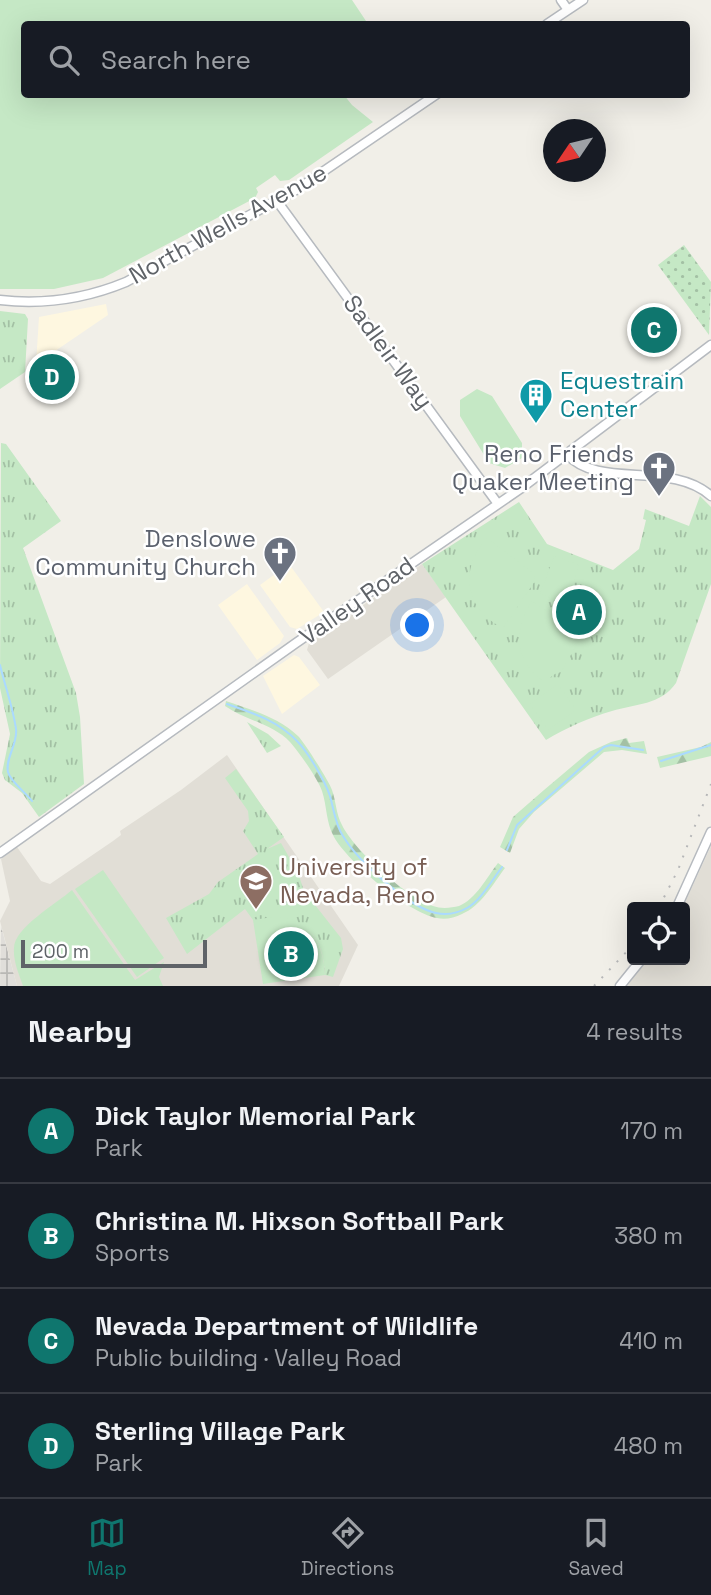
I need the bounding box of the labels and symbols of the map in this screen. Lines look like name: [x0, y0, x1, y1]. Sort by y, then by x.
north arrow: [543, 119, 606, 182]
street label: North Wells Avenue: [123, 156, 332, 291]
street label: Sadleir Way: [337, 289, 440, 415]
pin: C: [631, 304, 677, 356]
pin: D: [29, 351, 75, 403]
place label: Equestrain Center: [560, 365, 684, 424]
building icon: Equestrain Center: [517, 376, 555, 425]
place label: Reno Friends Quaker Meeting: [452, 438, 634, 497]
church icon: Reno Friends Quaker Meeting: [640, 449, 678, 498]
place label: Denslowe Community Church: [35, 523, 256, 582]
church icon: Denslowe Community Church: [261, 534, 299, 583]
street label: Valley Road: [293, 550, 420, 652]
pin: A: [556, 586, 602, 638]
your location: [400, 608, 434, 642]
place label: University of Nevada, Reno: [280, 851, 435, 910]
school or university icon: University of Nevada, Reno: [237, 862, 275, 911]
pin: B: [268, 928, 314, 980]
scale bar: [21, 937, 206, 969]

